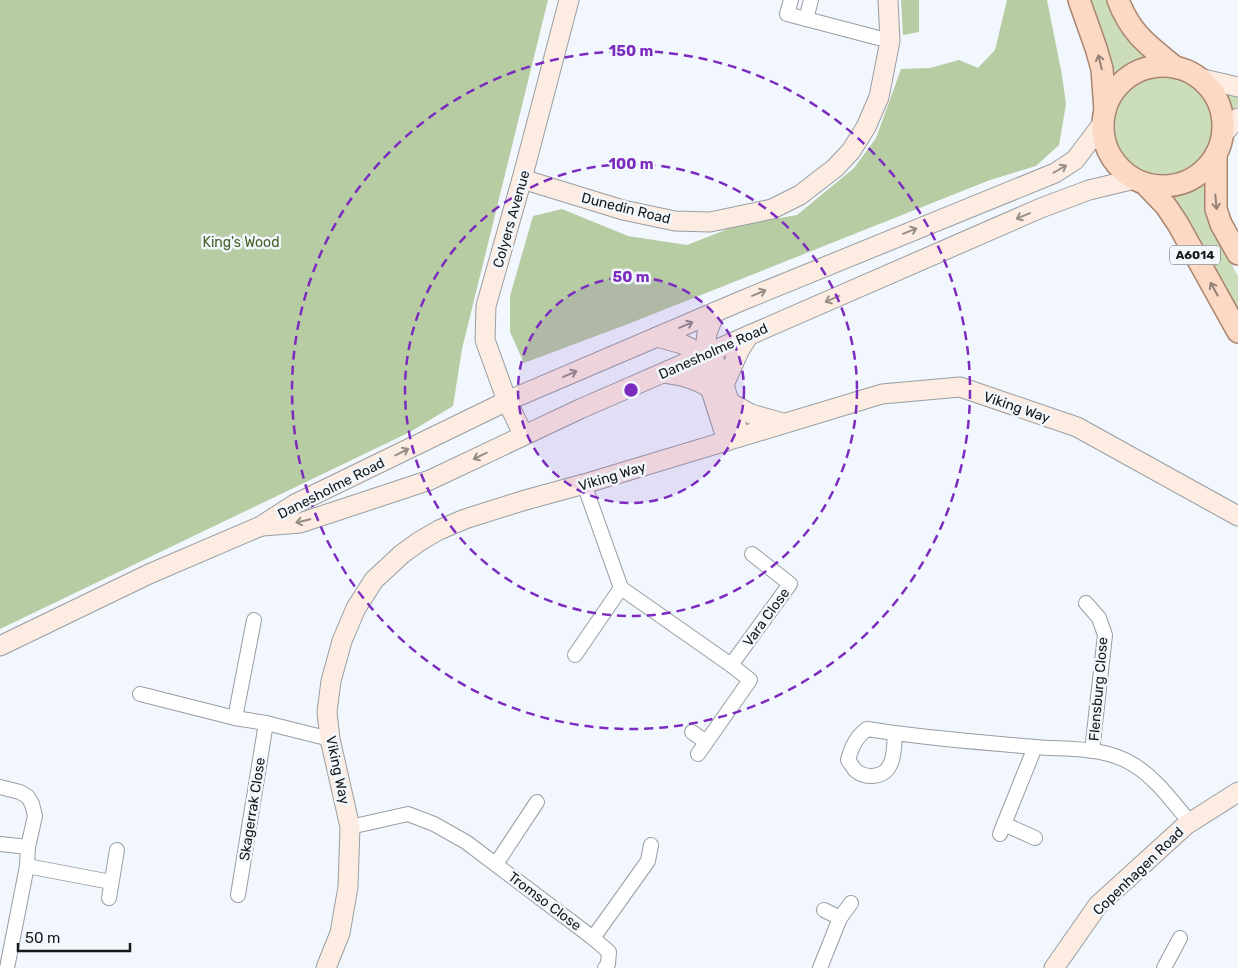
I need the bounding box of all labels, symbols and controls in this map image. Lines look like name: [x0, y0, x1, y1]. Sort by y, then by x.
text: 150 m: [609, 42, 653, 60]
one-way arrow: [1095, 55, 1104, 71]
text: 100 m: [609, 155, 653, 173]
one-way arrow: [1052, 164, 1067, 174]
street label: Colyers Avenue: [489, 168, 534, 270]
street label: Dunedin Road: [580, 189, 672, 228]
one-way arrow: [1211, 194, 1221, 210]
one-way arrow: [1016, 212, 1031, 222]
one-way arrow: [902, 226, 917, 235]
park label: King's Wood: [203, 234, 279, 251]
road number: A6014: [1170, 246, 1220, 264]
text: 50 m: [613, 268, 649, 286]
one-way arrow: [1209, 282, 1219, 297]
one-way arrow: [751, 288, 767, 297]
one-way arrow: [825, 294, 840, 304]
one-way arrow: [678, 319, 693, 329]
street label: Danesholme Road: [656, 320, 770, 383]
one-way arrow: [562, 369, 577, 379]
centre of rings: [622, 381, 640, 399]
street label: Viking Way: [981, 388, 1053, 427]
one-way arrow: [394, 447, 409, 456]
one-way arrow: [472, 451, 487, 461]
street label: Danesholme Road: [275, 454, 388, 523]
street label: Viking Way: [576, 458, 648, 495]
one-way arrow: [295, 517, 311, 526]
street label: Vara Close: [739, 585, 793, 650]
street label: Flensburg Close: [1085, 636, 1112, 742]
street label: Viking Way: [322, 734, 353, 806]
street label: Skagerrak Close: [236, 756, 269, 862]
street label: Copenhagen Road: [1089, 824, 1187, 919]
street label: Tromso Close: [505, 868, 585, 934]
scale bar: [18, 920, 130, 952]
text: 50 m: [25, 929, 60, 947]

